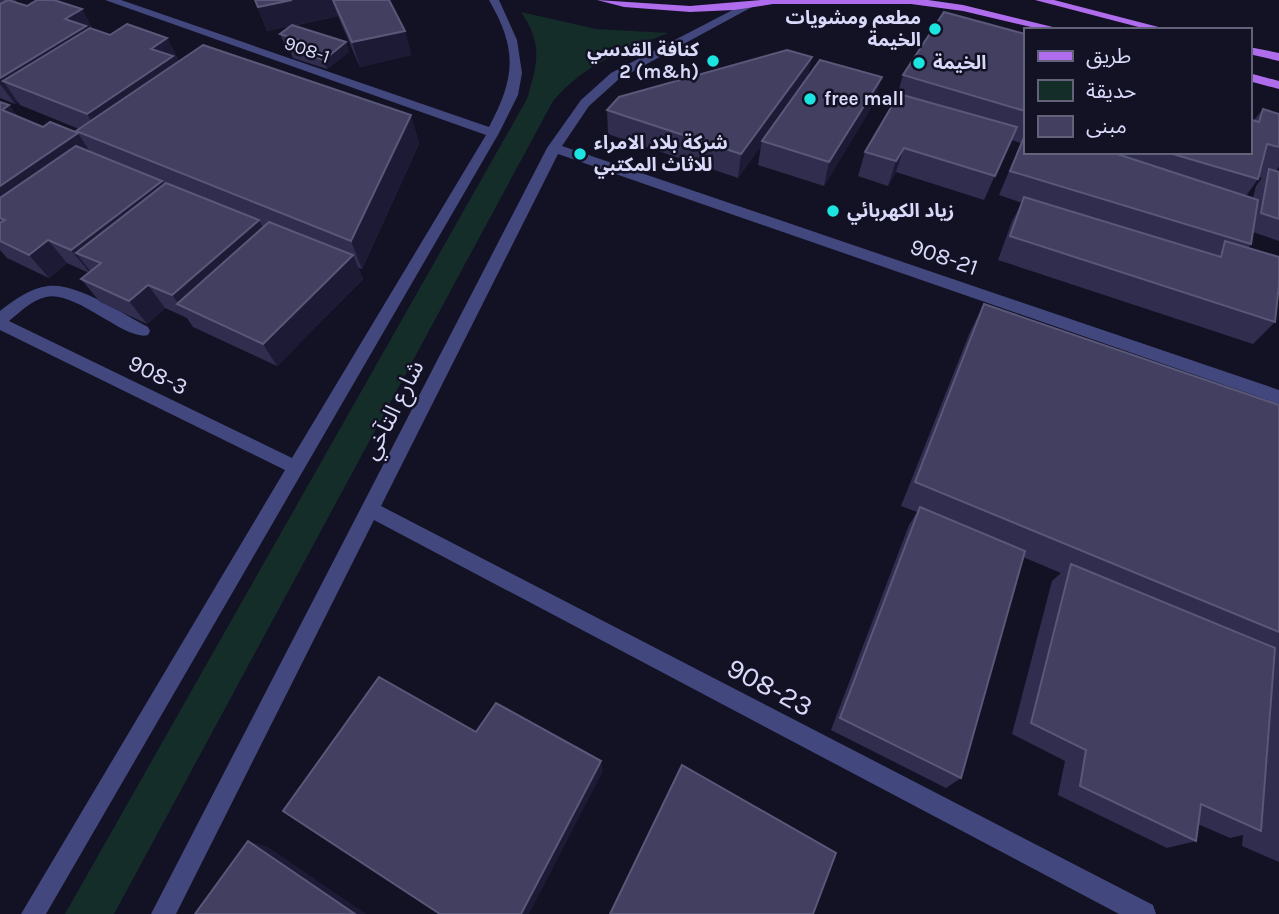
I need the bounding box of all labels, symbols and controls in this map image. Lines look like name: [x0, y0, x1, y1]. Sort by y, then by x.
place label: مطعم ومشويات الخيمة: [785, 7, 921, 51]
marker: مطعم ومشويات الخيمة: [927, 21, 943, 37]
legend: [1024, 28, 1251, 154]
street label: 908-1: [281, 32, 333, 68]
place label: كنافة القدسي 2 (m&h): [587, 39, 699, 83]
text: طريق: [1086, 44, 1131, 69]
place label: الخيمة: [933, 52, 986, 74]
marker: كنافة القدسي 2 (m&h): [705, 53, 721, 69]
marker: الخيمة: [911, 55, 927, 71]
text: حديقة: [1086, 79, 1136, 103]
place label: free mall: [824, 88, 904, 110]
marker: free mall: [802, 91, 818, 107]
text: مبنى: [1086, 114, 1127, 138]
place label: شركة بلاد الامراء للاثاث المكتبي: [594, 132, 728, 179]
marker: شركة بلاد الامراء للاثاث المكتبي: [572, 146, 588, 162]
place label: زياد الكهربائي: [847, 200, 954, 225]
marker: زياد الكهربائي: [825, 203, 841, 219]
street label: 908-21: [906, 233, 982, 281]
street label: 908-3: [124, 349, 192, 401]
street label: شارع التآخي: [357, 356, 432, 466]
street label: 908-23: [721, 651, 819, 723]

